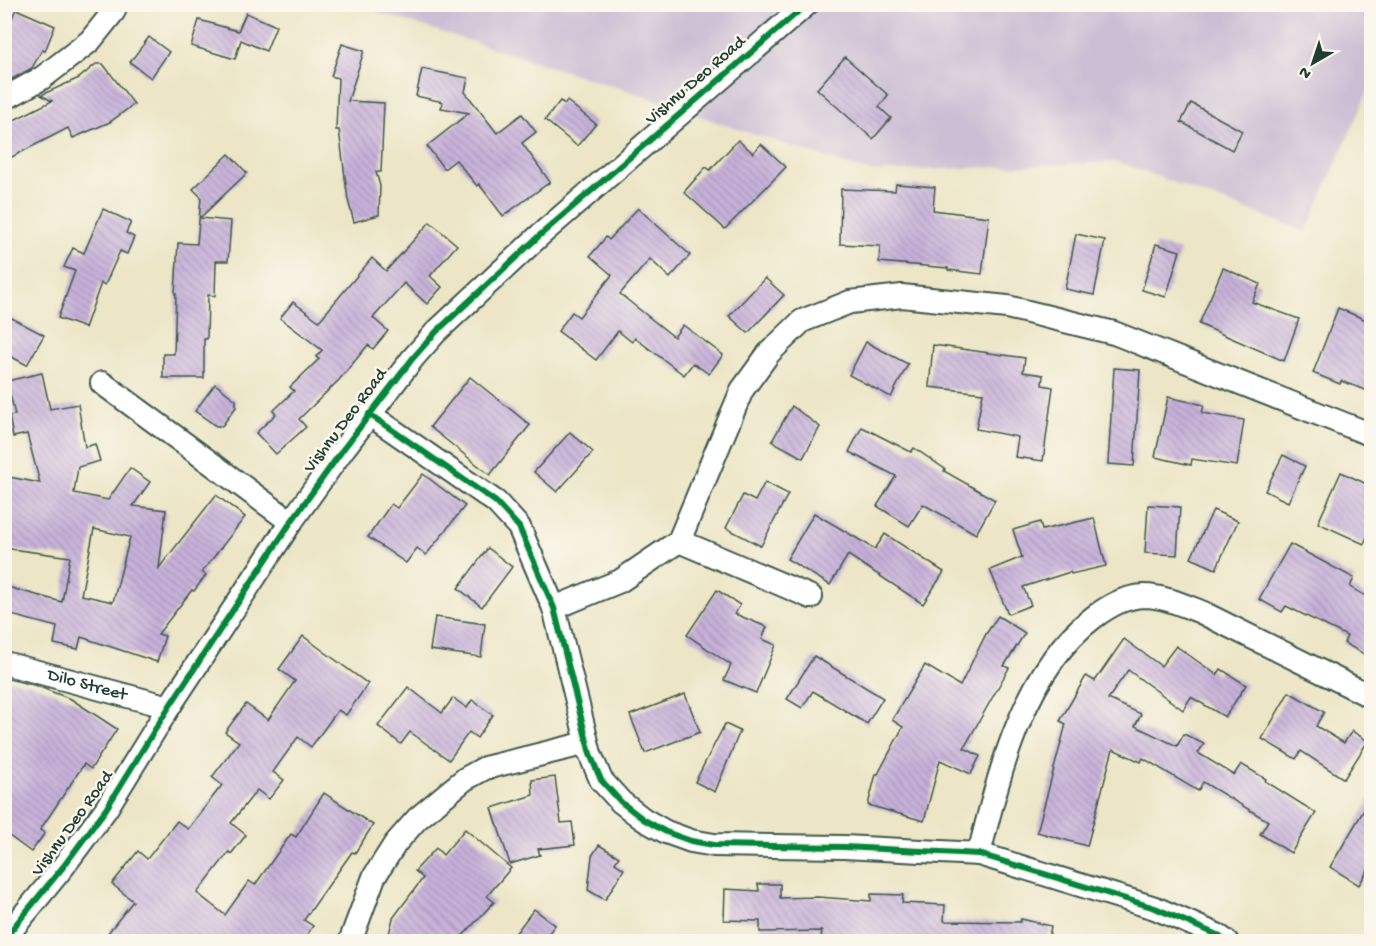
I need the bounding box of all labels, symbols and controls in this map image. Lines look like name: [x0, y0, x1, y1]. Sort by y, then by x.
street label: Vishnu Deo Road: [641, 31, 751, 131]
north arrow: [1283, 33, 1343, 93]
text: N: [1295, 61, 1316, 83]
street label: Vishnu Deo Road: [299, 363, 393, 478]
street label: Dilo Street: [44, 664, 131, 706]
street label: Vishnu Deo Road: [27, 766, 119, 882]

